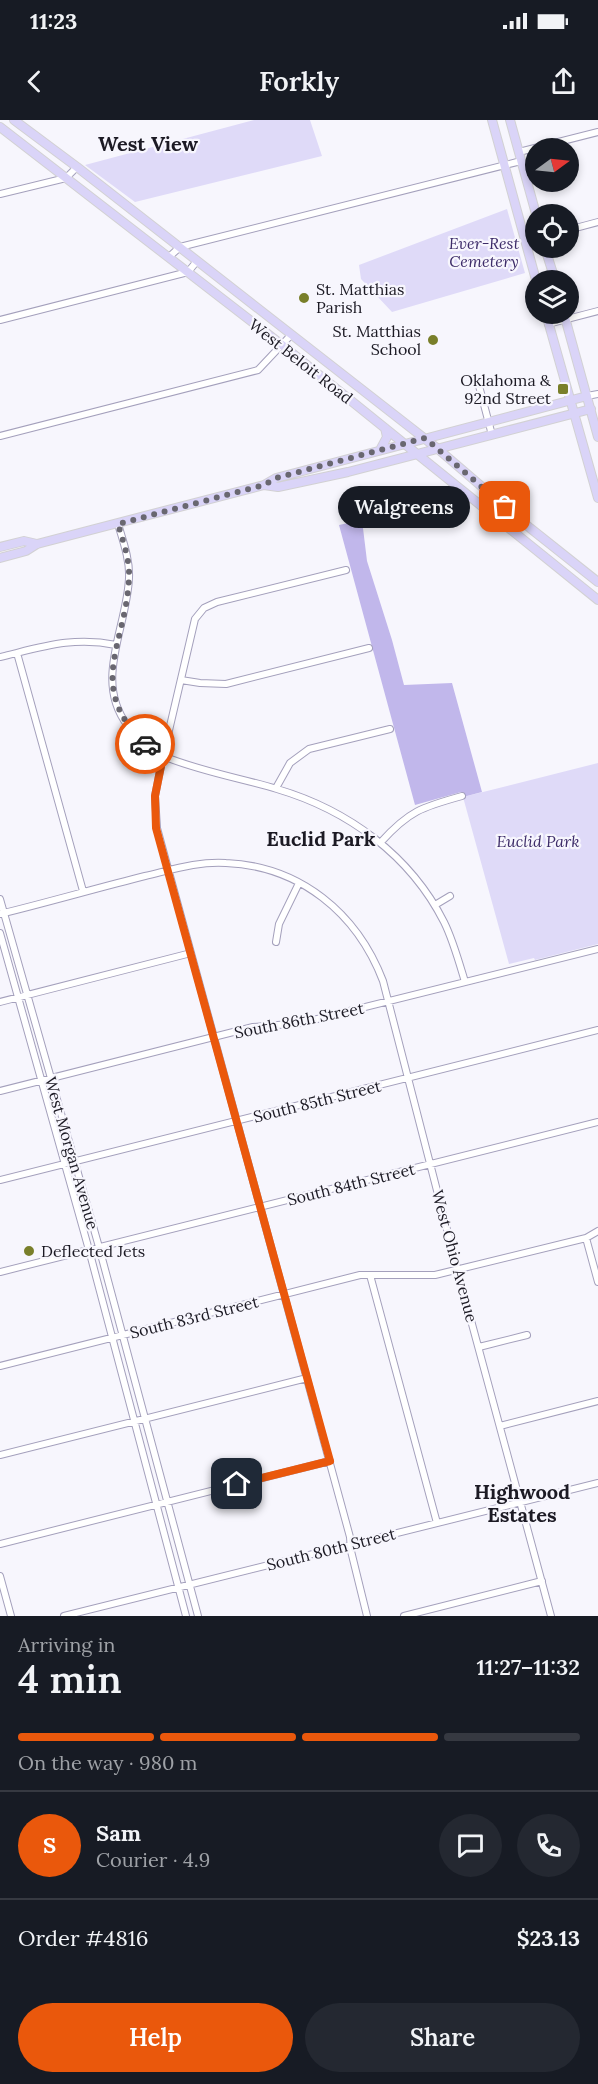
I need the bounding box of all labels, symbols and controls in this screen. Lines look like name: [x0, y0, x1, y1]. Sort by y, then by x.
text: 11:23: [30, 7, 77, 35]
text: Forkly: [259, 64, 339, 98]
icon: back: [18, 65, 51, 98]
icon: share: [547, 65, 580, 98]
district label: West View: [98, 131, 199, 156]
north arrow: [525, 138, 579, 192]
map controls: [525, 138, 579, 324]
button: locate: [525, 204, 579, 258]
park label: Ever-Rest Cemetery: [449, 233, 519, 271]
button: layers: [525, 270, 579, 324]
place label: St. Matthias Parish: [316, 279, 404, 317]
marker: St. Matthias Parish: [297, 291, 311, 305]
street label: West Beloit Road: [245, 314, 357, 408]
place label: St. Matthias School: [333, 321, 421, 359]
marker: St. Matthias School: [426, 333, 440, 347]
place label: Oklahoma & 92nd Street: [460, 370, 552, 408]
marker: Oklahoma & 92nd Street: [556, 382, 570, 396]
pin: [479, 481, 530, 532]
callout: Walgreens: [337, 486, 469, 528]
icon: bag: [488, 490, 521, 523]
text: Walgreens: [354, 494, 454, 519]
courier: [115, 714, 175, 774]
icon: car: [129, 728, 162, 761]
district label: Euclid Park: [266, 826, 376, 851]
park label: Euclid Park: [496, 831, 580, 851]
street label: South 86th Street: [233, 997, 366, 1042]
street label: West Morgan Avenue: [41, 1074, 103, 1232]
street label: South 85th Street: [251, 1075, 384, 1127]
street label: South 84th Street: [285, 1158, 418, 1210]
street label: West Ohio Avenue: [428, 1188, 482, 1325]
place label: Deflected Jets: [41, 1241, 145, 1261]
marker: Deflected Jets: [22, 1244, 36, 1258]
street label: South 83rd Street: [128, 1291, 261, 1343]
pin: [211, 1458, 262, 1509]
icon: home: [220, 1467, 253, 1500]
district label: Highwood Estates: [474, 1479, 570, 1527]
street label: South 80th Street: [264, 1523, 398, 1575]
text: Arriving in: [18, 1632, 115, 1657]
text: 11:27–11:32: [477, 1653, 580, 1681]
text: 4 min: [18, 1654, 122, 1704]
text: On the way · 980 m: [18, 1750, 197, 1775]
button: chat: [439, 1814, 502, 1877]
button: phone: [517, 1814, 580, 1877]
text: Sam: [96, 1819, 141, 1847]
text: S: [43, 1831, 56, 1859]
text: Courier · 4.9: [96, 1847, 210, 1872]
text: Order #4816: [18, 1924, 149, 1952]
text: $23.13: [517, 1924, 580, 1952]
button: Help: [18, 2003, 293, 2072]
button: Share: [305, 2003, 580, 2072]

